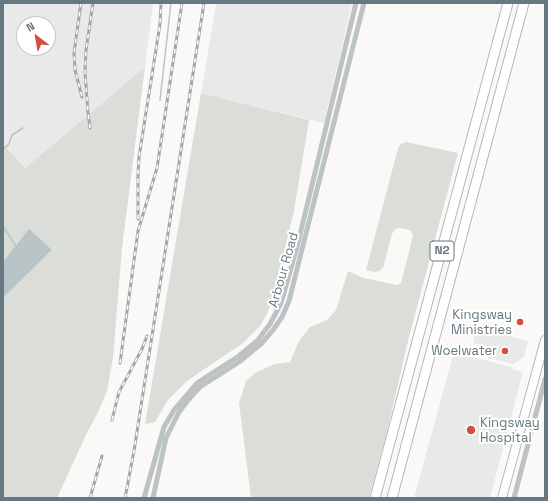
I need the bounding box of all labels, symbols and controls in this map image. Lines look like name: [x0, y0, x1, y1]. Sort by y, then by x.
north arrow: [16, 16, 56, 56]
text: N: [24, 19, 37, 34]
street label: Arbour Road: [266, 231, 302, 309]
road number: N2: [430, 241, 454, 261]
place label: Kingsway Ministries: [451, 307, 512, 338]
marker: Kingsway Ministries: [515, 317, 525, 327]
place label: Woelwater: [431, 343, 497, 359]
marker: Woelwater: [500, 346, 510, 356]
place label: Kingsway Hospital: [480, 415, 540, 446]
marker: Kingsway Hospital: [465, 424, 477, 436]

